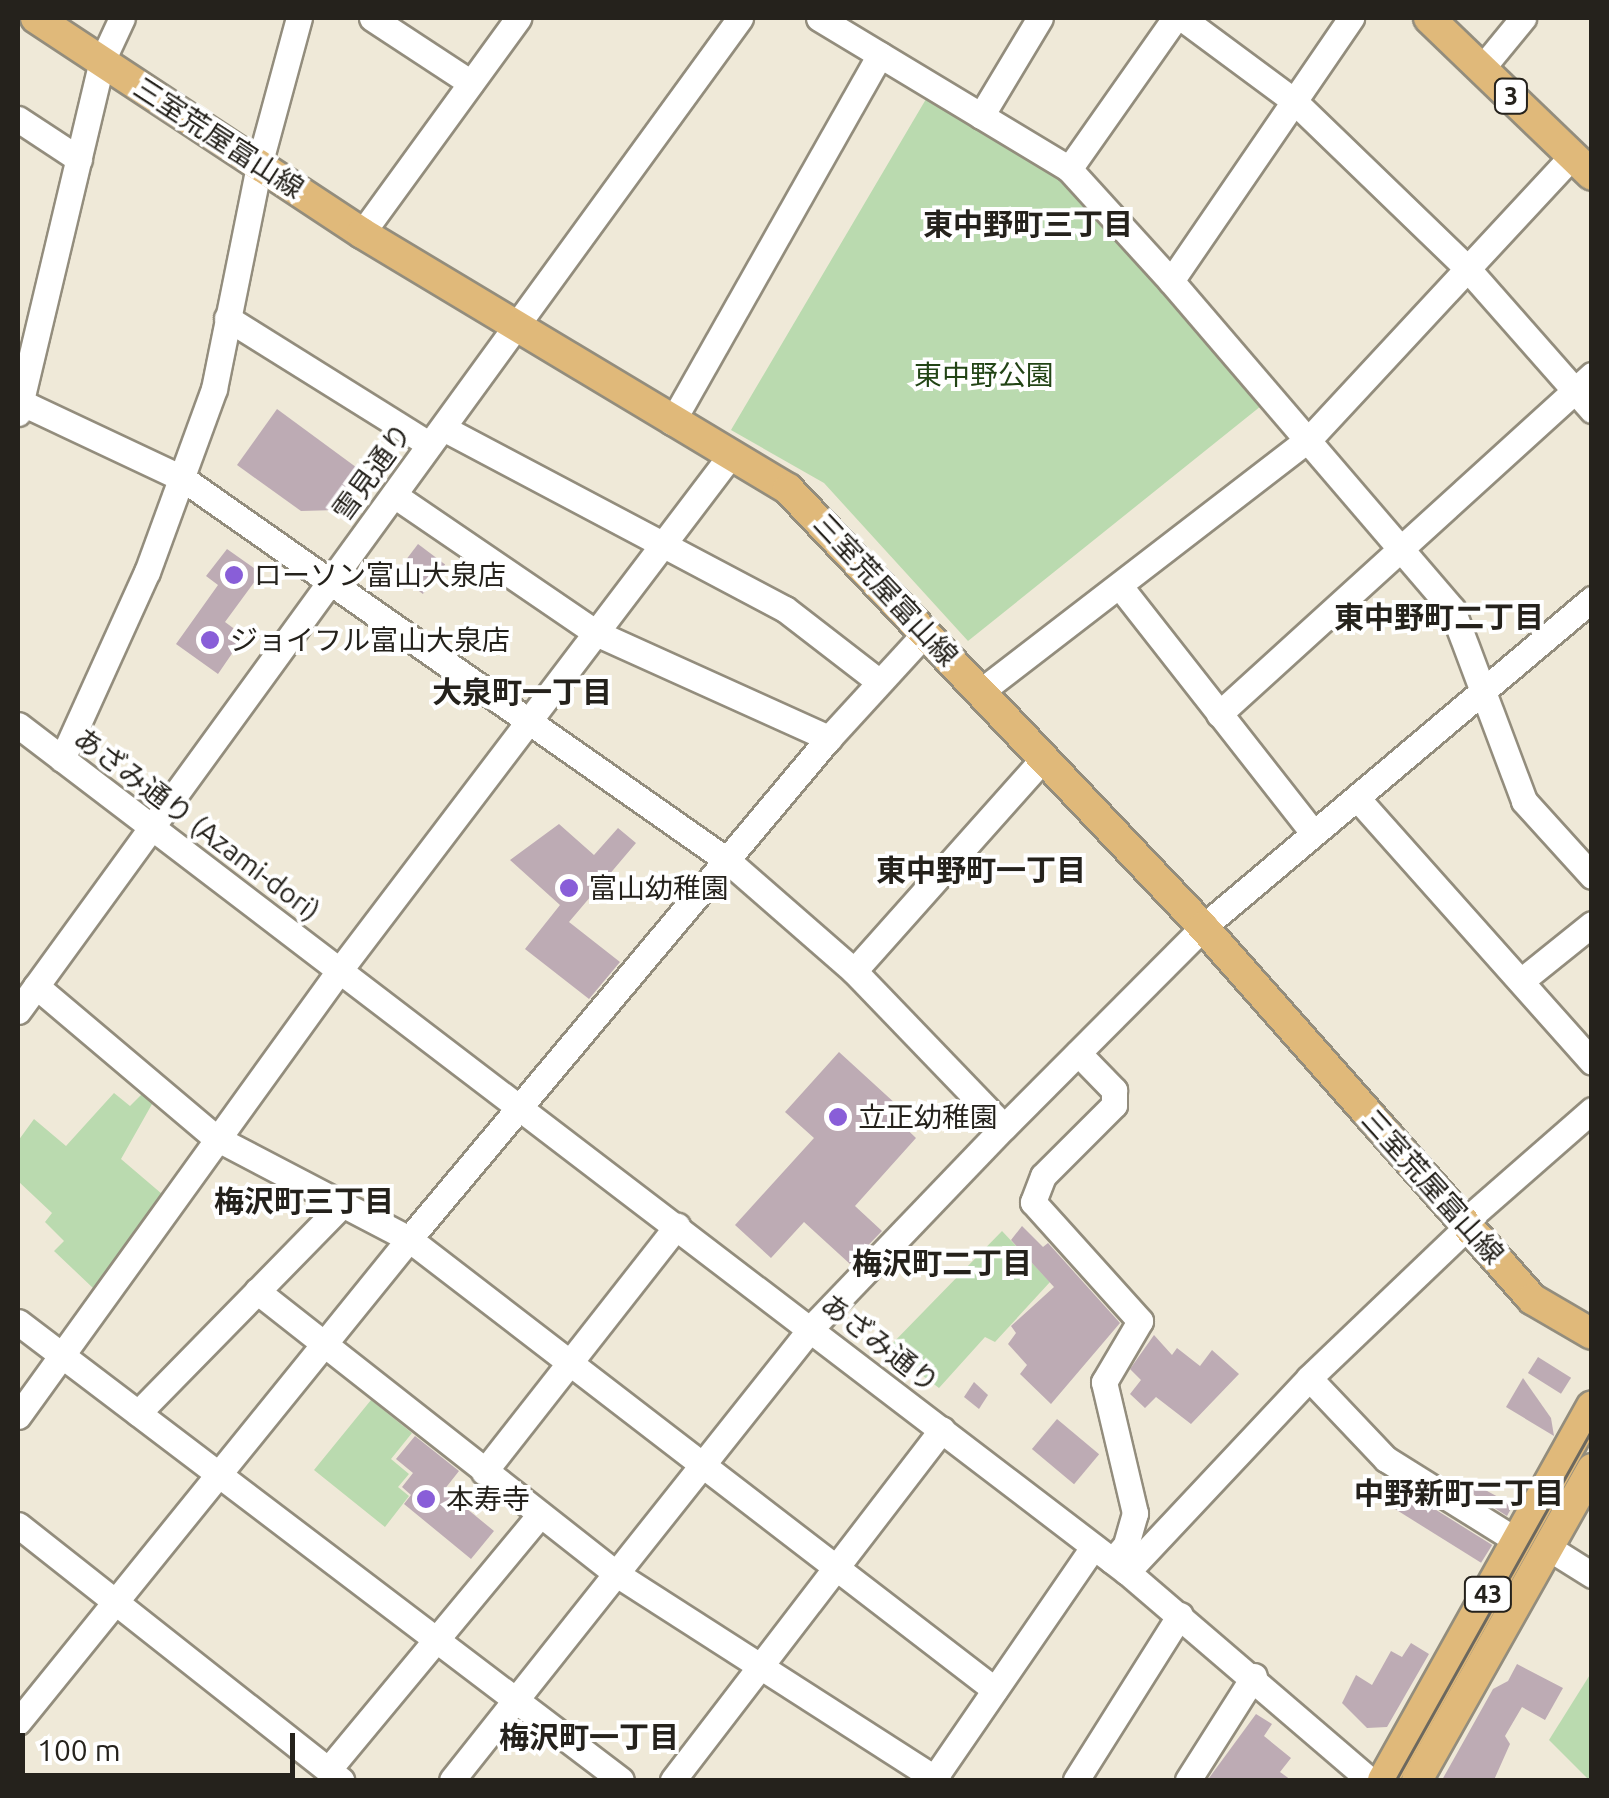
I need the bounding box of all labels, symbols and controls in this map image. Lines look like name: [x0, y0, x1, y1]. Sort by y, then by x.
street label: 三室荒屋富山線: [128, 71, 310, 205]
road number: 3: [1494, 76, 1528, 116]
district label: 東中野町三丁目: [923, 206, 1133, 242]
park label: 東中野公園: [914, 358, 1054, 392]
street label: 雪見通り: [325, 417, 419, 527]
street label: 三室荒屋富山線: [807, 507, 965, 673]
place label: ローソン富山大泉店: [254, 558, 506, 592]
marker: ローソン富山大泉店: [223, 564, 245, 586]
district label: 東中野町二丁目: [1334, 599, 1544, 635]
place label: ジョイフル富山大泉店: [230, 623, 510, 657]
marker: ジョイフル富山大泉店: [199, 629, 221, 651]
district label: 大泉町一丁目: [432, 674, 612, 710]
street label: あざみ通り (Azami-dori): [67, 721, 327, 927]
district label: 東中野町一丁目: [876, 852, 1086, 888]
place label: 富山幼稚園: [589, 871, 729, 905]
marker: 富山幼稚園: [558, 877, 580, 899]
place label: 立正幼稚園: [858, 1100, 998, 1134]
street label: 三室荒屋富山線: [1355, 1103, 1511, 1271]
marker: 立正幼稚園: [827, 1106, 849, 1128]
district label: 梅沢町三丁目: [214, 1183, 394, 1219]
district label: 梅沢町二丁目: [852, 1245, 1032, 1281]
street label: あざみ通り: [814, 1287, 946, 1399]
district label: 中野新町二丁目: [1354, 1475, 1564, 1511]
place label: 本寿寺: [446, 1482, 530, 1516]
marker: 本寿寺: [415, 1488, 437, 1510]
road number: 43: [1463, 1574, 1513, 1614]
scale bar: [25, 1713, 300, 1775]
district label: 梅沢町一丁目: [499, 1719, 679, 1755]
text: 100 m: [37, 1733, 121, 1767]

